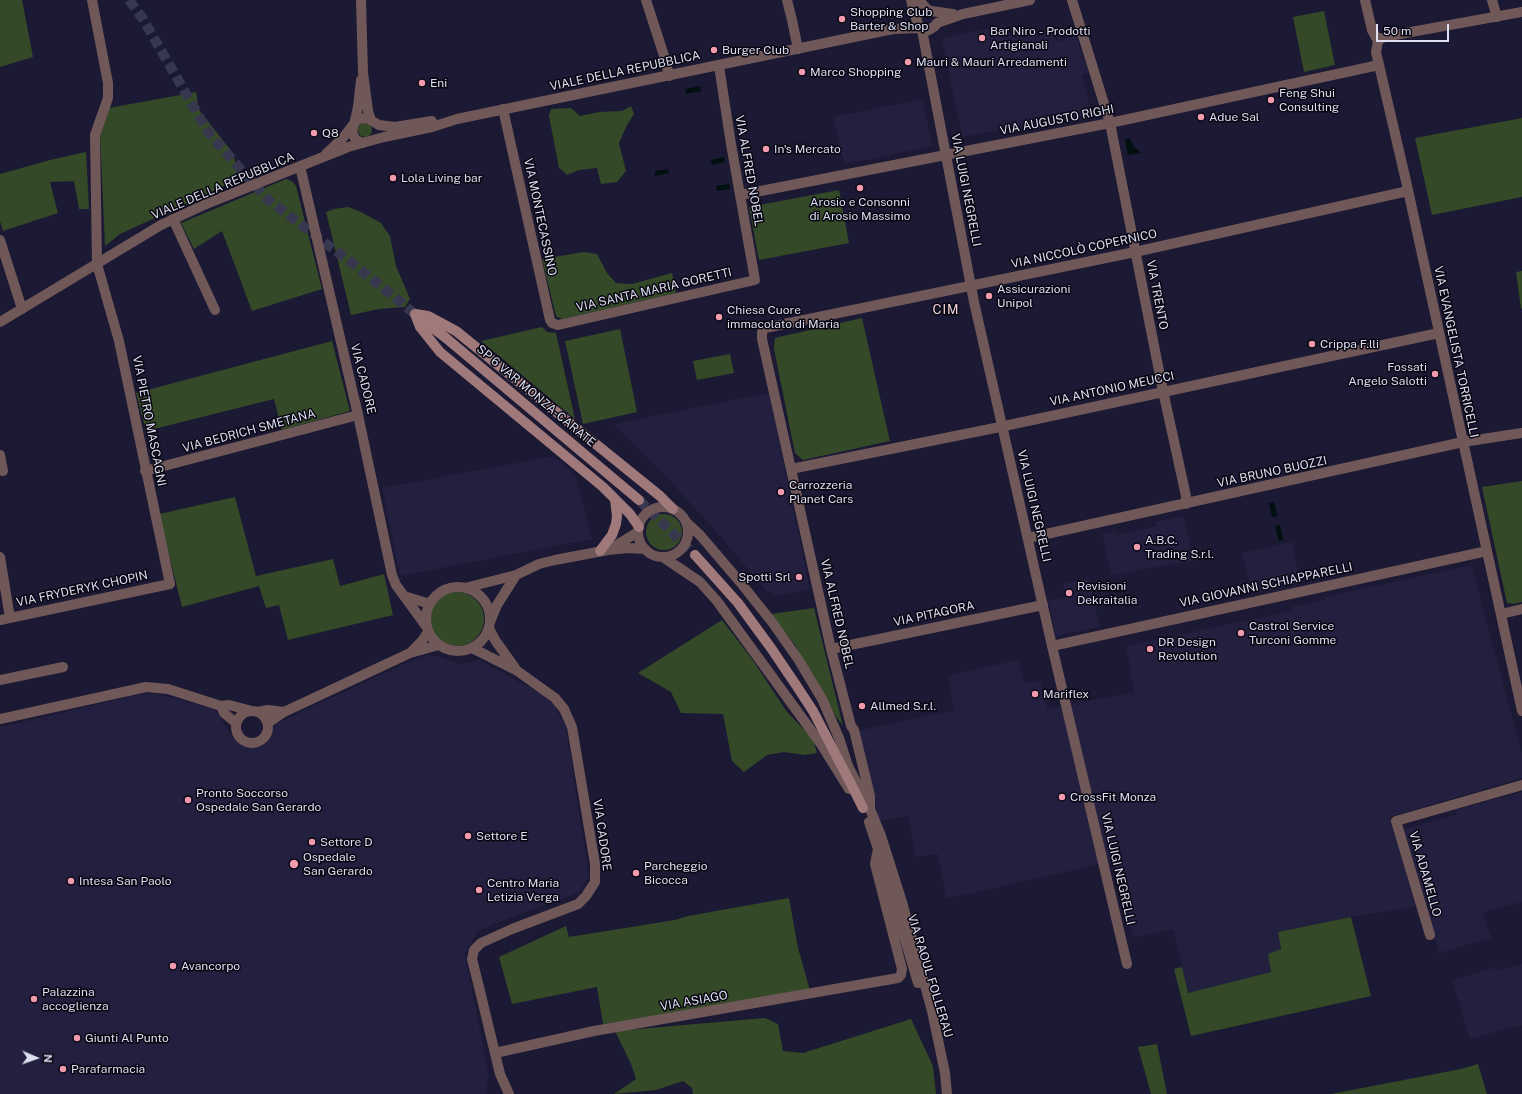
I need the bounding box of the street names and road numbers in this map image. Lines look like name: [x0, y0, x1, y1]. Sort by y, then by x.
street label: VIALE DELLA REPUBBLICA: [548, 48, 702, 94]
street label: VIA AUGUSTO RIGHI: [999, 102, 1115, 138]
street label: VIA ALFRED NOBEL: [732, 114, 766, 228]
street label: VIA LUIGI NEGRELLI: [948, 132, 984, 248]
street label: VIALE DELLA REPUBBLICA: [150, 149, 296, 223]
street label: VIA MONTECASSINO: [521, 157, 559, 277]
street label: VIA NICCOLÒ COPERNICO: [1010, 226, 1158, 272]
street label: VIA TRENTO: [1143, 259, 1171, 331]
street label: VIA SANTA MARIA GORETTI: [575, 265, 733, 315]
street label: VIA EVANGELISTA TORRICELLI: [1431, 265, 1481, 439]
street label: VIA CADORE: [347, 342, 379, 416]
street label: SP 6 VAR MONZA-CARATE: [474, 342, 598, 450]
street label: VIA PIETRO MASCAGNI: [129, 354, 169, 488]
street label: VIA ANTONIO MEUCCI: [1048, 369, 1176, 409]
street label: VIA BEDRICH SMETANA: [181, 406, 317, 456]
street label: VIA LUIGI NEGRELLI: [1014, 449, 1054, 563]
street label: VIA BRUNO BUOZZI: [1216, 453, 1328, 491]
street label: VIA ALFRED NOBEL: [817, 557, 857, 671]
street label: VIA GIOVANNI SCHIAPPARELLI: [1178, 560, 1354, 610]
street label: VIA FRYDERYK CHOPIN: [15, 568, 149, 610]
street label: VIA PITAGORA: [892, 598, 976, 630]
street label: VIA CADORE: [590, 798, 614, 872]
street label: VIA LUIGI NEGRELLI: [1098, 812, 1138, 926]
street label: VIA ADAMELLO: [1406, 829, 1444, 919]
street label: VIA RAOUL FOLLERAU: [904, 913, 956, 1039]
street label: VIA ASIAGO: [659, 988, 729, 1014]

